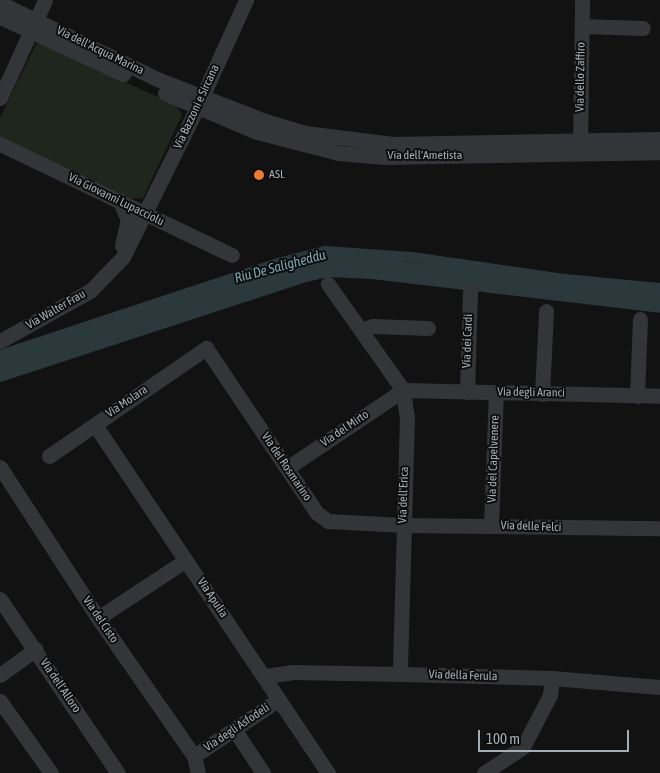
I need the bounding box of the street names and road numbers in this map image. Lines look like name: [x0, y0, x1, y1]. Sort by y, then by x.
street label: Via dell'Acqua Marina: [54, 24, 146, 78]
street label: Via dello Zaffiro: [573, 42, 589, 112]
street label: Via Bazzoni e Sircana: [171, 63, 223, 151]
street label: Via dell'Ametista: [388, 149, 462, 163]
street label: Via Giovanni Lupacciolu: [66, 171, 166, 229]
street label: Via Walter Frau: [24, 287, 88, 333]
street label: Via dei Cardi: [460, 314, 476, 368]
street label: Via Molara: [103, 383, 151, 421]
street label: Via degli Aranci: [497, 385, 565, 401]
street label: Via del Mirto: [318, 408, 372, 450]
street label: Via del Capelvenere: [485, 415, 503, 503]
street label: Via del Rosmarino: [258, 430, 314, 504]
street label: Via dell'Erica: [396, 466, 412, 524]
street label: Via delle Felci: [500, 519, 562, 535]
street label: Via Apulia: [194, 575, 230, 621]
street label: Via del Cisto: [79, 594, 121, 646]
street label: Via dell'Alloro: [37, 656, 83, 716]
street label: Via della Ferula: [428, 668, 498, 684]
street label: Via degli Asfodeli: [202, 701, 272, 755]

